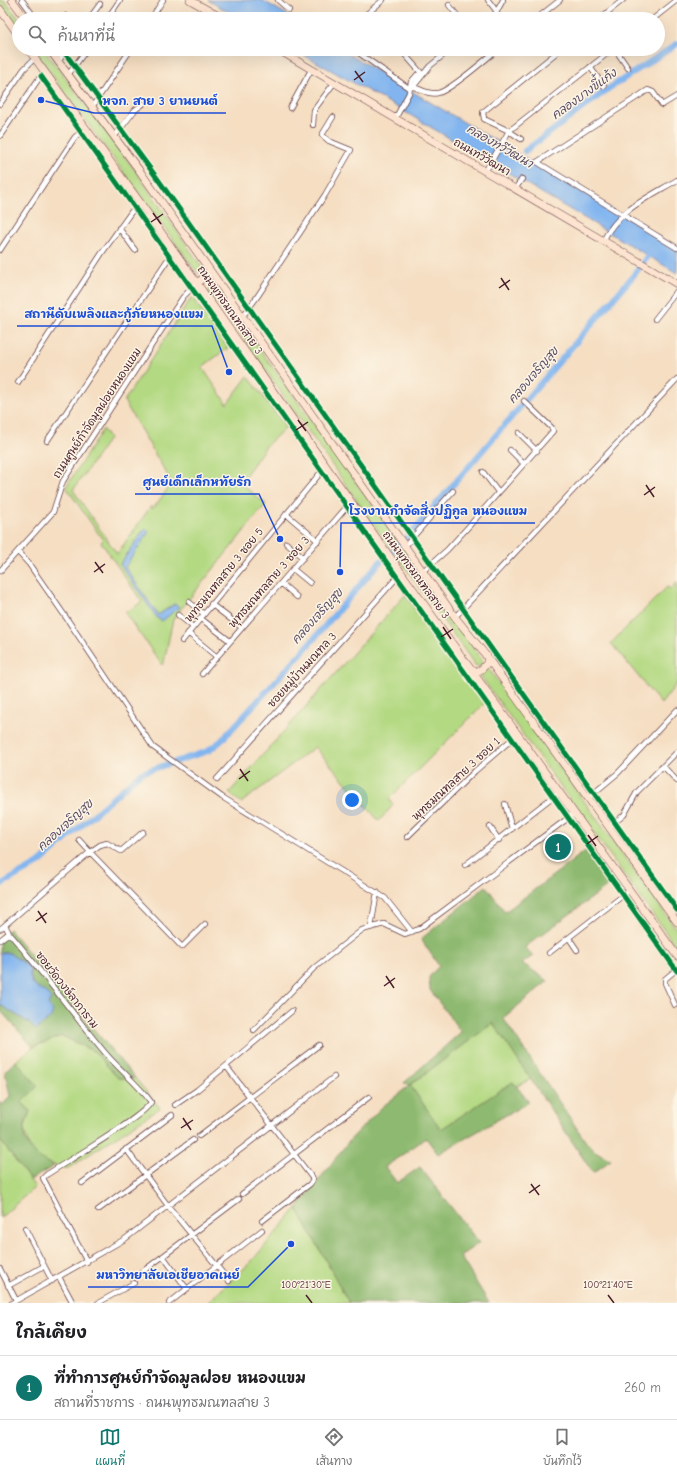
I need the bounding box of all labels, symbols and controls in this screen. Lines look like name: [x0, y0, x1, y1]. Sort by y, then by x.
search box: [12, 12, 665, 56]
icon: search: [26, 23, 48, 45]
text: ค้นหาที่นี่: [58, 27, 115, 45]
water label: คลองบางขี้แก้ง: [546, 62, 620, 122]
callout: หจก. สาย 3 ยานยนต์: [94, 89, 226, 113]
text: หจก. สาย 3 ยานยนต์: [102, 93, 218, 108]
water label: คลองทวีวัฒนา: [464, 121, 537, 171]
street label: ถนนทวีวัฒนา: [451, 135, 513, 179]
street label: ถนนพุทธมณฑลสาย 3: [193, 263, 265, 358]
callout: สถานีดับเพลิงและกู้ภัยหนองแขม: [17, 302, 212, 326]
text: สถานีดับเพลิงและกู้ภัยหนองแขม: [24, 306, 204, 323]
water label: คลองเจริญสุข: [505, 343, 563, 407]
street label: ถนนศูนย์กำจัดมูลฝอยหนองแขม: [48, 344, 146, 482]
callout: ศูนย์เด็กเล็กหทัยรัก: [135, 470, 259, 494]
text: ศูนย์เด็กเล็กหทัยรัก: [143, 473, 251, 491]
callout: โรงงานกำจัดสิ่งปฏิกูล หนองแขม: [341, 499, 535, 523]
text: โรงงานกำจัดสิ่งปฏิกูล หนองแขม: [349, 501, 527, 520]
street label: พุทธมณฑลสาย 3 ซอย 5: [182, 525, 268, 626]
street label: ถนนพุทธมณฑลสาย 3: [378, 529, 452, 623]
street label: พุทธมณฑลสาย 3 ซอย 3: [226, 534, 314, 632]
water label: คลองเจริญสุข: [288, 585, 348, 648]
street label: ซอยหมู่บ้านมณฑล 3: [263, 628, 341, 712]
street label: พุทธมณฑลสาย 3 ซอย 1: [409, 735, 504, 825]
your location: [342, 790, 362, 810]
water label: คลองเจริญสุข: [34, 796, 98, 855]
pin: 1: [545, 832, 571, 862]
street label: ซอยวัดวงษ์ลาภาราม: [33, 948, 103, 1031]
callout: มหาวิทยาลัยเอเชียอาคเนย์: [88, 1263, 248, 1287]
text: มหาวิทยาลัยเอเชียอาคเนย์: [96, 1267, 240, 1282]
text: 100°21'30"E: [281, 1279, 331, 1291]
text: 100°21'40"E: [583, 1279, 633, 1291]
text: ใกล้เคียง: [16, 1323, 87, 1342]
text: ที่ทำการศูนย์กำจัดมูลฝอย หนองแขม: [54, 1369, 306, 1387]
text: 1: [26, 1380, 32, 1395]
text: 260 m: [624, 1380, 661, 1395]
text: สถานที่ราชการ · ถนนพุทธมณฑลสาย 3: [54, 1395, 270, 1410]
tab: แผนที่: [95, 1426, 125, 1469]
tab: เส้นทาง: [316, 1426, 352, 1469]
tab: บันทึกไว้: [543, 1426, 582, 1469]

